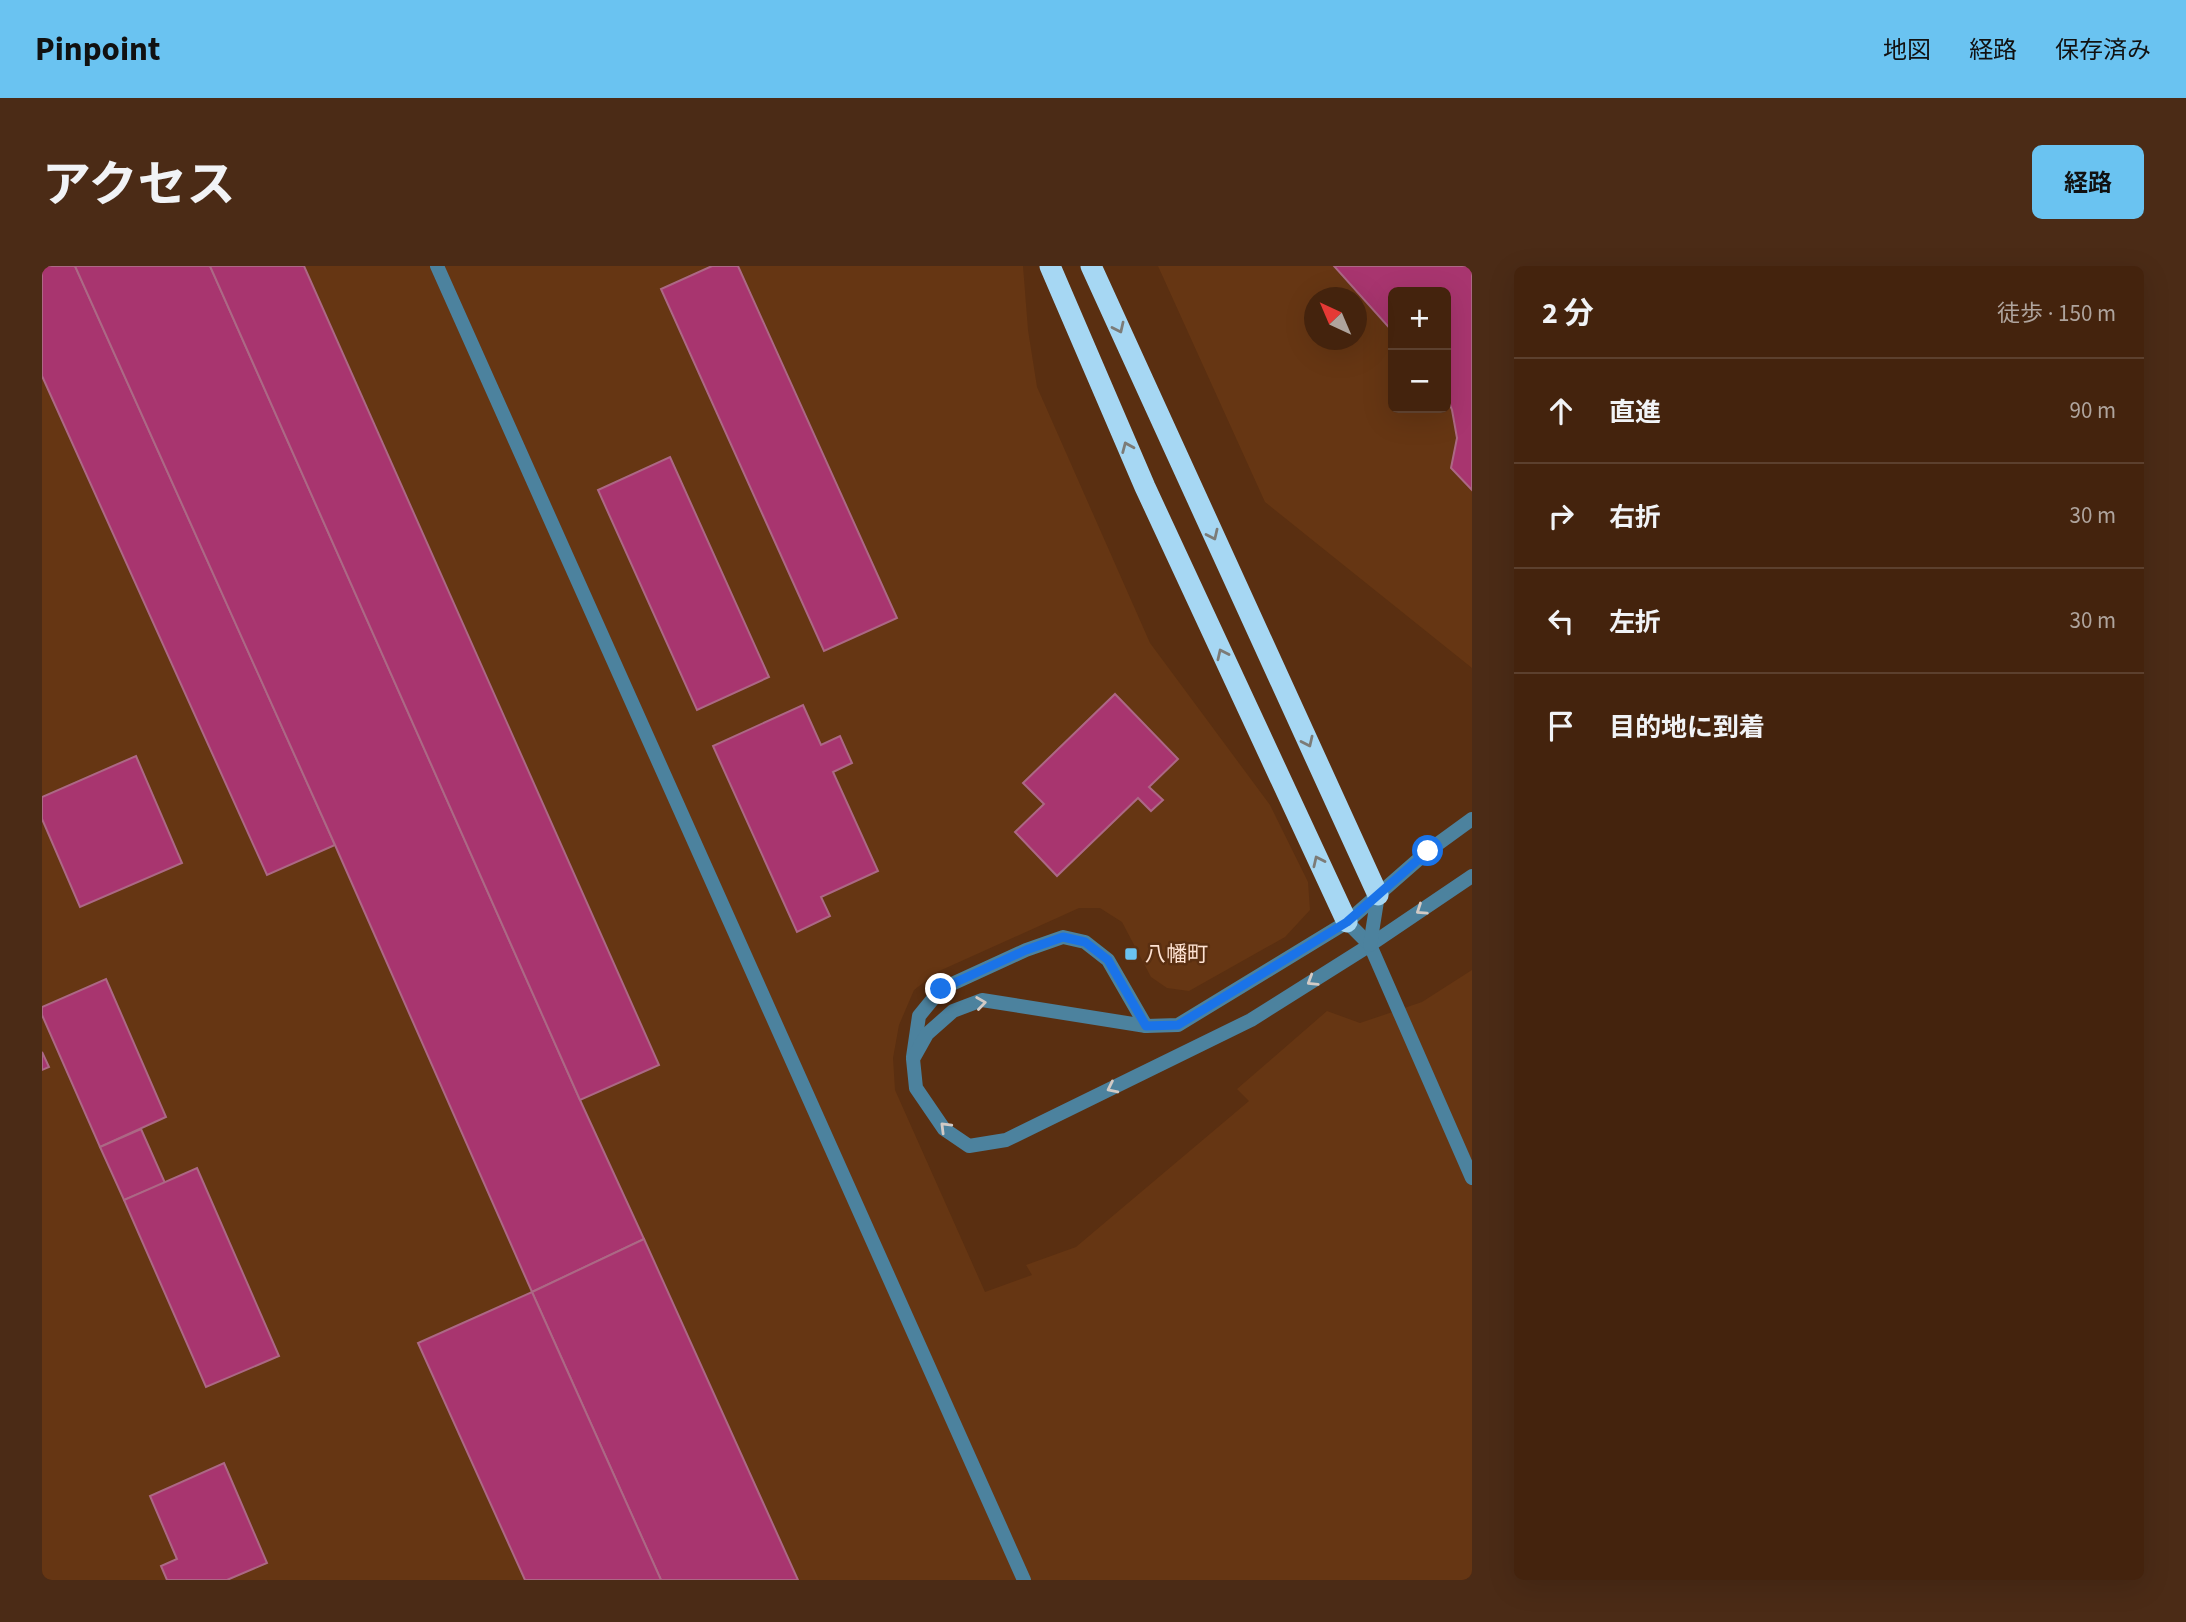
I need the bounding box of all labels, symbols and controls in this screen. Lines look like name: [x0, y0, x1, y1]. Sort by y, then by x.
text: Pinpoint: [35, 26, 161, 73]
text: 地図: [1883, 33, 1931, 68]
text: 経路: [1969, 33, 2017, 68]
text: 保存済み: [2055, 33, 2151, 68]
button: 経路: [2032, 145, 2144, 219]
text: アクセス: [42, 151, 236, 221]
north arrow: [1304, 287, 1367, 350]
map controls: [1388, 287, 1451, 413]
button: +: [1388, 287, 1451, 350]
text: 2 分: [1542, 292, 1594, 335]
text: 徒歩 · 150 m: [1997, 297, 2116, 330]
one-way arrow: [1111, 321, 1125, 334]
button: −: [1388, 350, 1451, 413]
icon: ahead: [1542, 392, 1580, 430]
text: 直進: [1609, 394, 1661, 431]
text: 90 m: [2069, 394, 2116, 427]
one-way arrow: [1122, 442, 1136, 454]
icon: right: [1542, 497, 1580, 535]
text: 右折: [1609, 499, 1661, 536]
text: 30 m: [2069, 499, 2116, 532]
one-way arrow: [1205, 528, 1219, 541]
icon: left: [1542, 602, 1580, 640]
text: 左折: [1609, 604, 1661, 641]
text: 30 m: [2069, 604, 2116, 637]
one-way arrow: [1216, 649, 1230, 661]
icon: arrive: [1542, 707, 1580, 745]
text: 目的地に到着: [1609, 709, 1765, 746]
one-way arrow: [1300, 735, 1314, 748]
route start: [1412, 835, 1443, 866]
one-way arrow: [1312, 855, 1326, 868]
one-way arrow: [1416, 902, 1429, 915]
place label: 八幡町: [1145, 939, 1208, 969]
marker: 八幡町: [1123, 946, 1139, 962]
route end: [925, 973, 956, 1004]
one-way arrow: [1307, 973, 1320, 986]
one-way arrow: [975, 996, 986, 1011]
one-way arrow: [1107, 1079, 1119, 1093]
one-way arrow: [941, 1122, 954, 1135]

